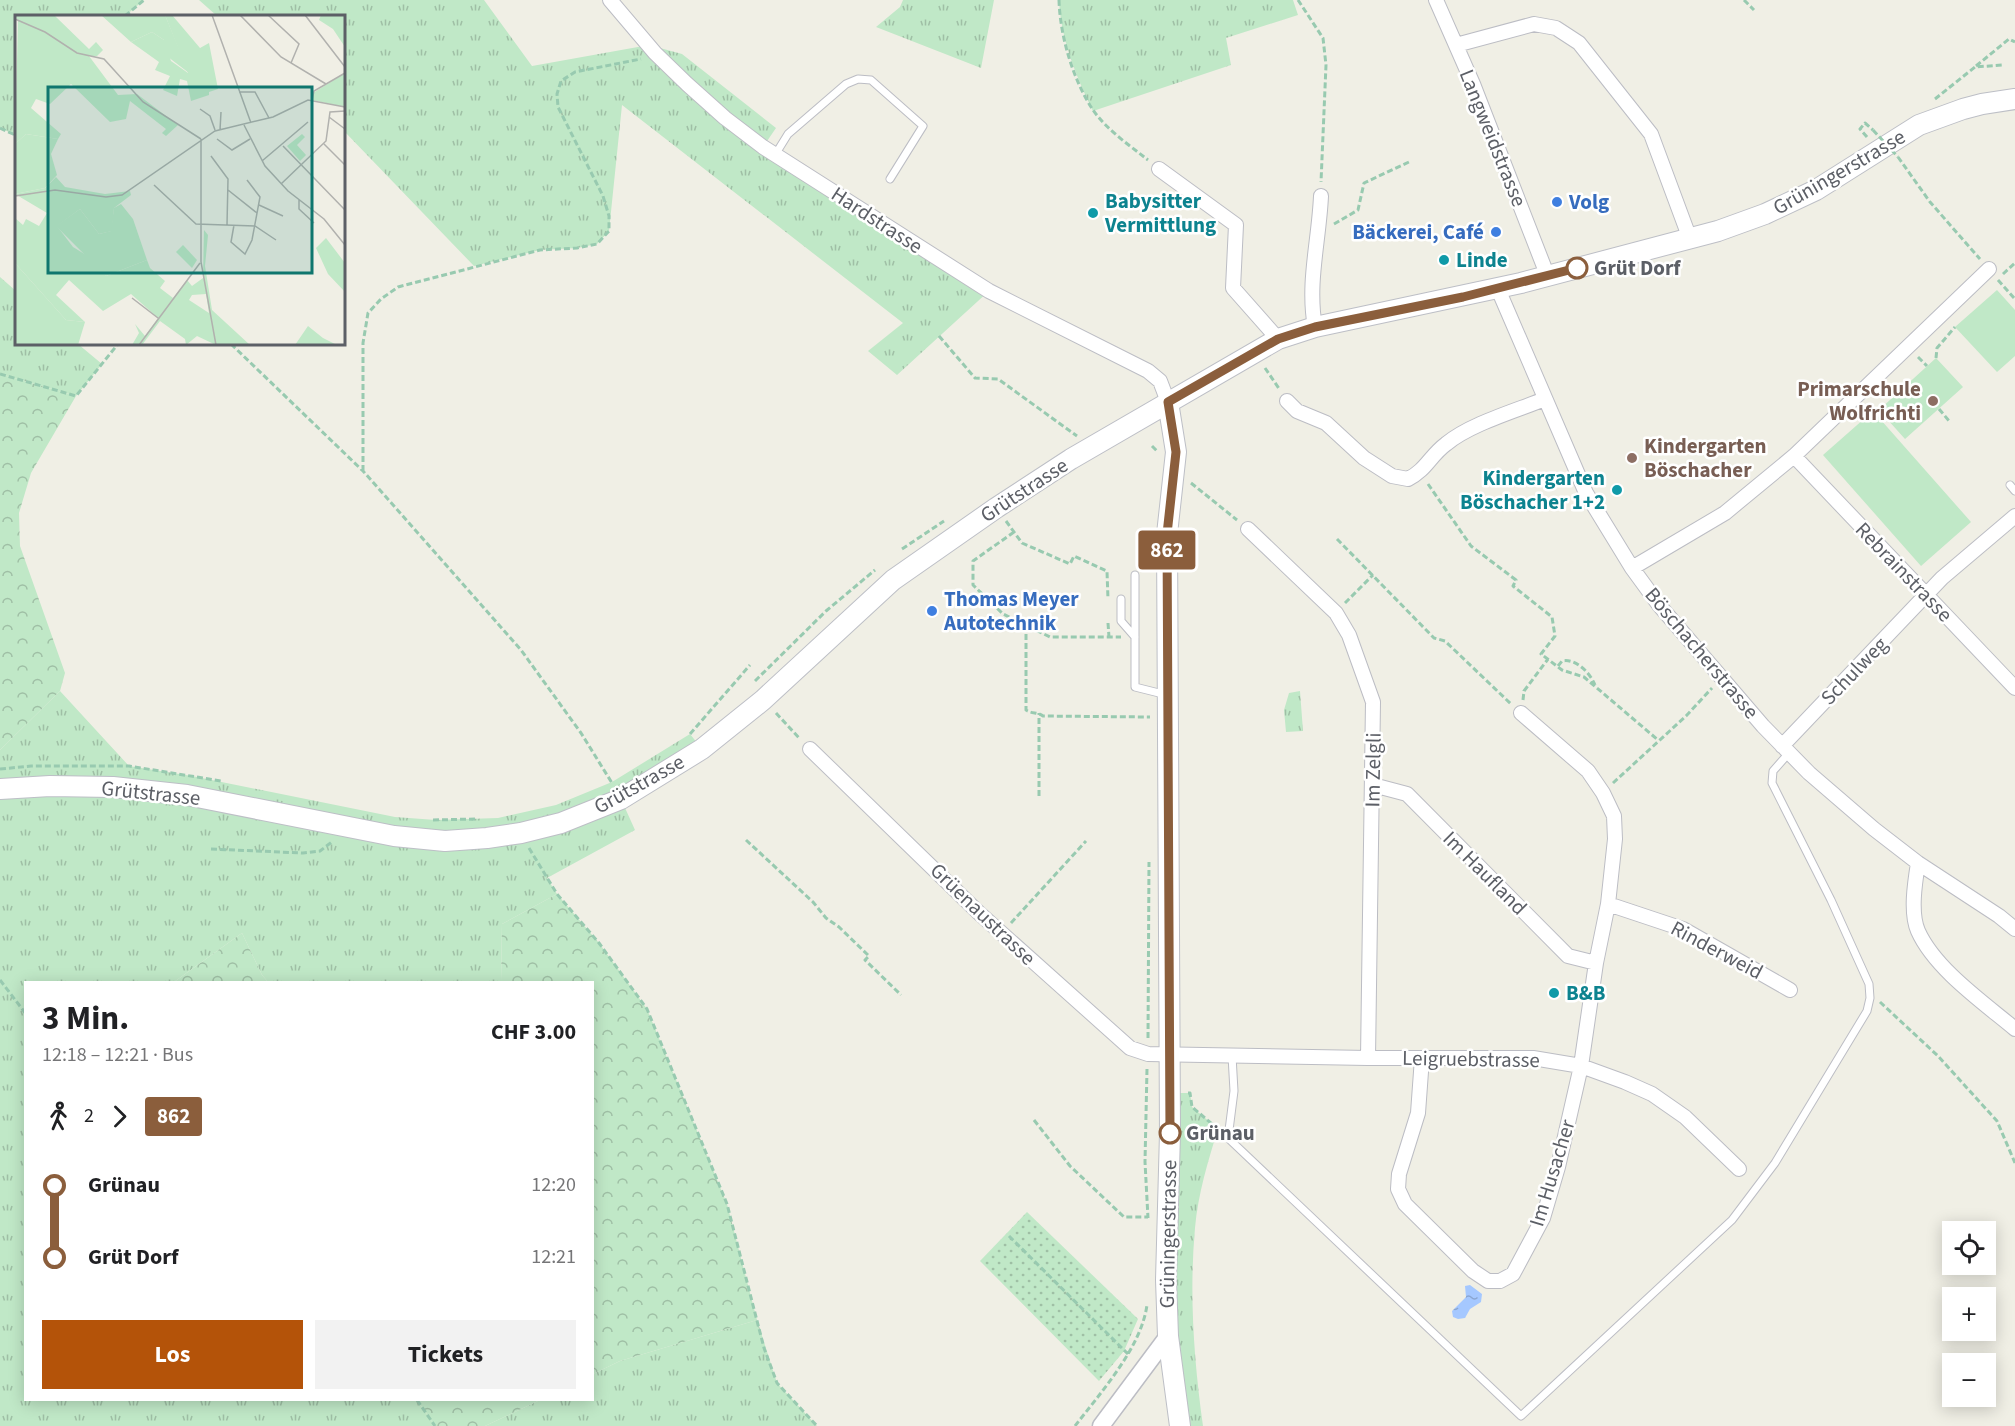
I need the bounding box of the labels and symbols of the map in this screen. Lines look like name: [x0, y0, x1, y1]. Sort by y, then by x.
inset map: [15, 15, 345, 345]
street label: Langweidstrasse: [1452, 65, 1534, 211]
street label: Grüningerstrasse: [1767, 122, 1911, 222]
street label: Hardstrasse: [825, 179, 929, 261]
place label: Babysitter Vermittlung: [1104, 186, 1216, 240]
place label: Volg: [1568, 187, 1609, 217]
marker: Volg: [1550, 195, 1564, 209]
marker: Babysitter Vermittlung: [1086, 206, 1100, 220]
place label: Bäckerei, Café: [1352, 217, 1484, 247]
marker: Bäckerei, Café: [1489, 225, 1503, 239]
place label: Linde: [1456, 245, 1508, 275]
marker: Linde: [1437, 253, 1451, 267]
place label: Grüt Dorf: [1594, 253, 1681, 283]
marker: Grüt Dorf: [1566, 257, 1588, 279]
place label: Primarschule Wolfrichti: [1797, 374, 1921, 428]
marker: Primarschule Wolfrichti: [1926, 394, 1940, 408]
place label: Kindergarten Böschacher: [1644, 431, 1767, 485]
street label: Grütstrasse: [974, 450, 1074, 530]
marker: Kindergarten Böschacher: [1625, 451, 1639, 465]
place label: Kindergarten Böschacher 1+2: [1460, 463, 1605, 517]
marker: Kindergarten Böschacher 1+2: [1610, 483, 1624, 497]
street label: Rebrainstrasse: [1849, 515, 1959, 629]
line badge: 862: [1132, 530, 1202, 570]
street label: Böschacherstrasse: [1638, 581, 1766, 725]
place label: Thomas Meyer Autotechnik: [943, 584, 1079, 638]
marker: Thomas Meyer Autotechnik: [925, 604, 939, 618]
street label: Schulweg: [1814, 630, 1895, 712]
street label: Im Zelgli: [1357, 732, 1389, 808]
street label: Grütstrasse: [588, 747, 690, 821]
street label: Grütstrasse: [100, 773, 202, 813]
street label: Im Haufland: [1436, 824, 1534, 922]
street label: Grüenaustrasse: [924, 856, 1042, 972]
street label: Rinderweid: [1666, 913, 1768, 987]
place label: B&B: [1566, 978, 1606, 1008]
marker: B&B: [1547, 986, 1561, 1000]
street label: Leigruebstrasse: [1402, 1043, 1540, 1075]
street label: Im Husacher: [1522, 1115, 1583, 1230]
place label: Grünau: [1186, 1118, 1255, 1148]
marker: Grünau: [1159, 1122, 1181, 1144]
street label: Grüningerstrasse: [1152, 1159, 1184, 1309]

